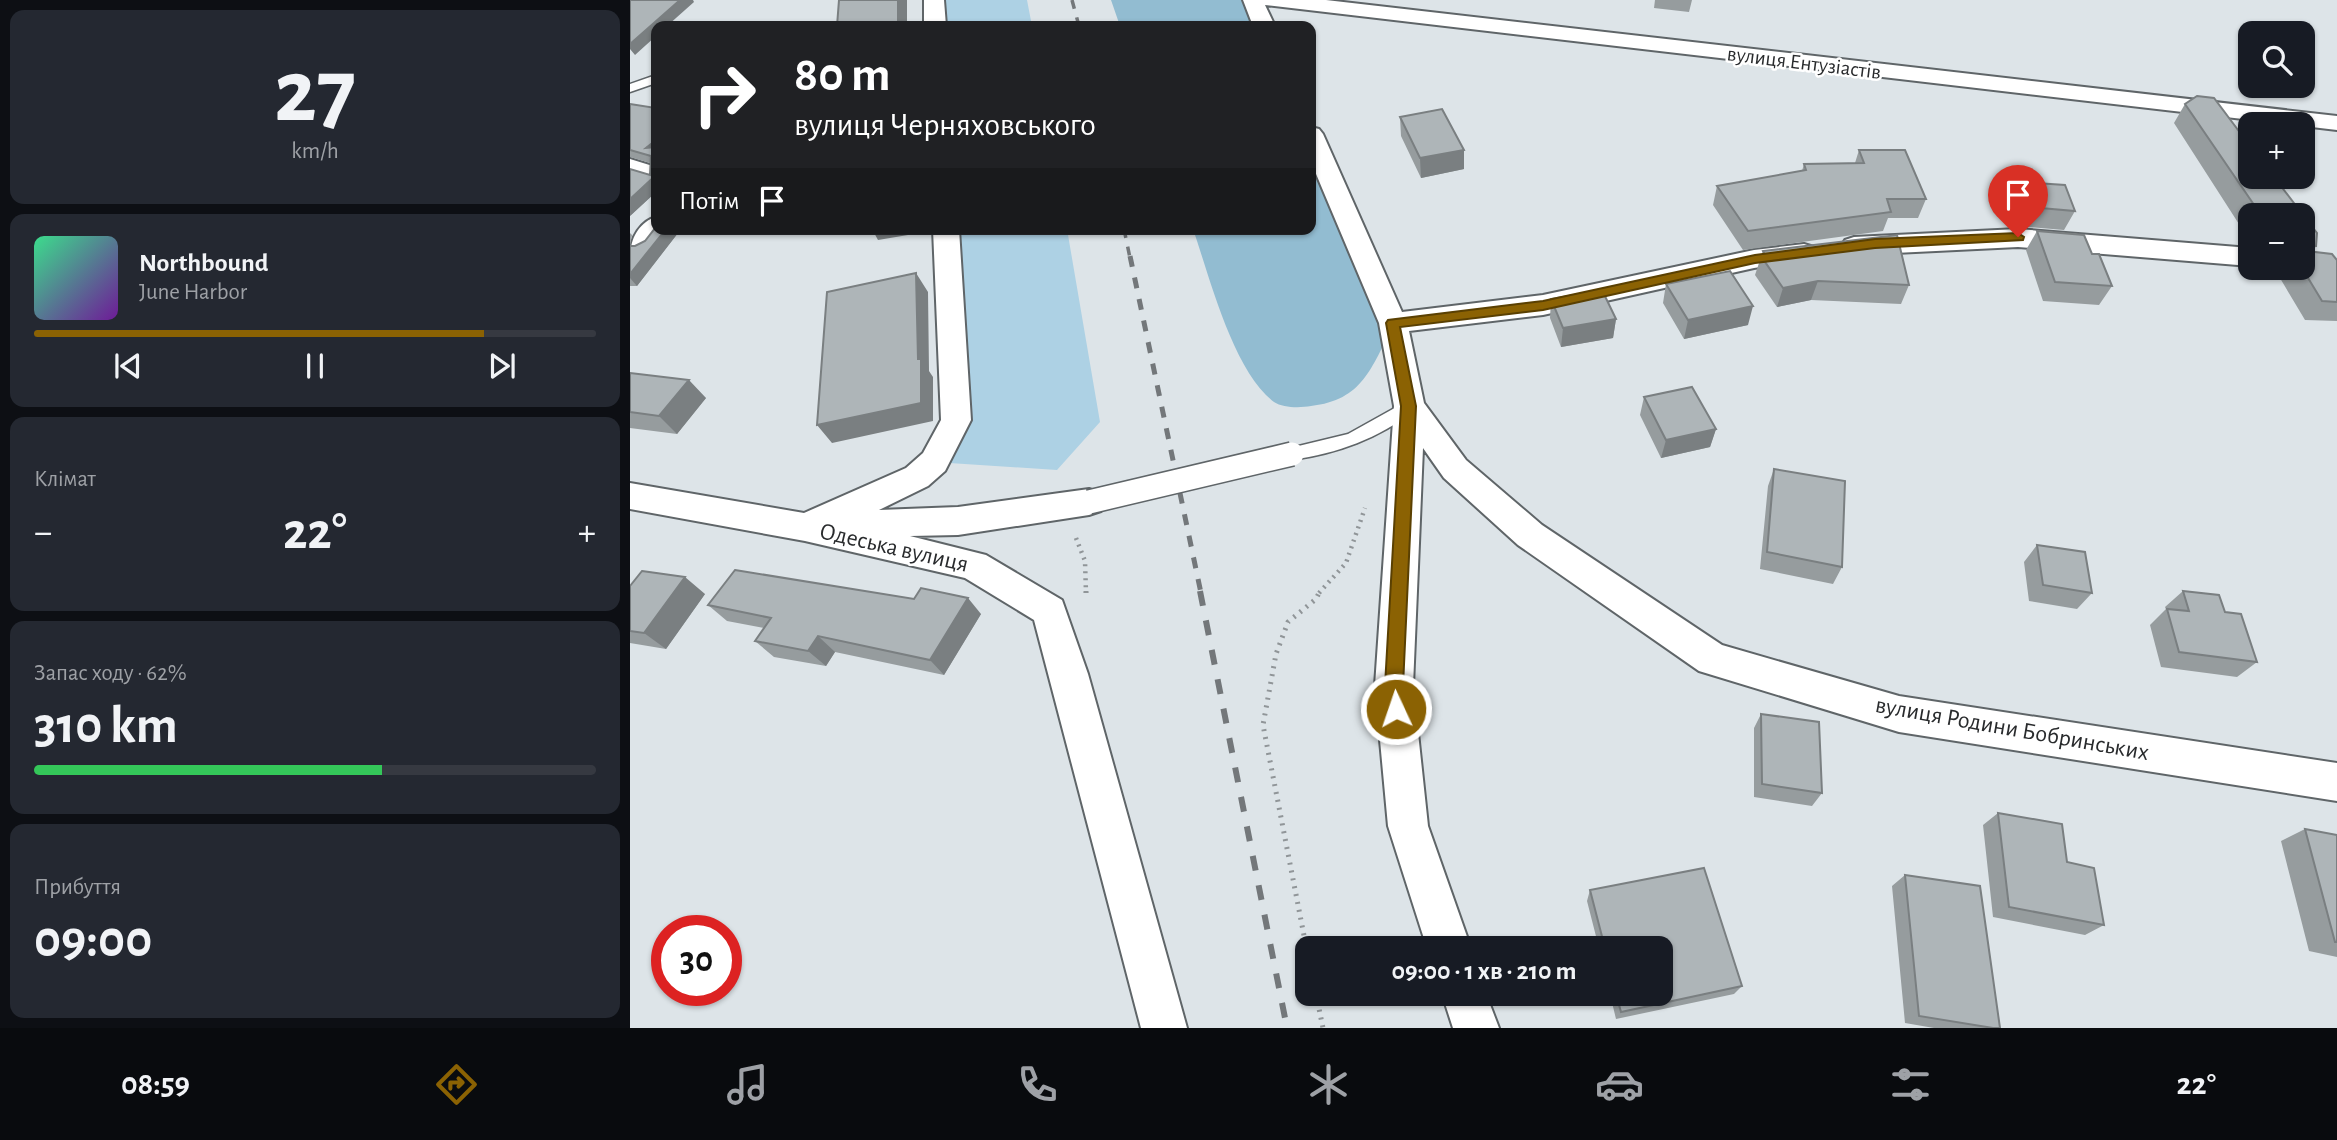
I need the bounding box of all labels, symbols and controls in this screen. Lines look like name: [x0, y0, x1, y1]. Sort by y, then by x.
map controls: [2238, 21, 2315, 280]
button: search: [2238, 21, 2315, 98]
street label: вулиця Ентузіастів: [1726, 43, 1882, 83]
text: 27: [274, 47, 356, 138]
icon: right: [679, 49, 770, 140]
text: 80 m: [794, 51, 891, 100]
text: вулиця Черняховського: [794, 109, 1096, 141]
button: +: [2238, 112, 2315, 189]
text: km/h: [291, 140, 339, 163]
pin: [1988, 165, 2048, 237]
icon: arrive: [1999, 176, 2037, 214]
icon: arrive: [753, 182, 791, 220]
text: Потім: [679, 188, 739, 214]
button: −: [2238, 203, 2315, 280]
text: Northbound: [139, 250, 268, 276]
text: June Harbor: [139, 281, 247, 304]
icon: previous: [109, 347, 147, 385]
icon: pause: [296, 347, 334, 385]
icon: next: [483, 347, 521, 385]
text: Клімат: [34, 468, 96, 491]
text: 22°: [283, 506, 347, 558]
text: −: [34, 514, 52, 552]
text: +: [578, 514, 596, 552]
street label: Одеська вулиця: [817, 519, 971, 577]
text: Запас ходу · 62%: [34, 662, 187, 685]
position arrow: [1359, 672, 1433, 746]
street label: вулиця Родини Бобринських: [1873, 693, 2151, 765]
text: 310 km: [34, 700, 178, 752]
text: Прибуття: [34, 876, 121, 899]
text: 09:00: [34, 914, 152, 966]
speed limit sign: 30: [651, 915, 742, 1006]
text: 09:00 · 1 хв · 210 m: [1392, 958, 1576, 984]
icon: directions: [432, 1060, 481, 1109]
icon: music: [723, 1060, 772, 1109]
icon: phone: [1013, 1060, 1062, 1109]
icon: climate: [1304, 1060, 1353, 1109]
icon: car: [1595, 1060, 1644, 1109]
icon: filters: [1886, 1060, 1935, 1109]
text: 08:59: [121, 1068, 190, 1100]
text: 22°: [2177, 1068, 2216, 1100]

